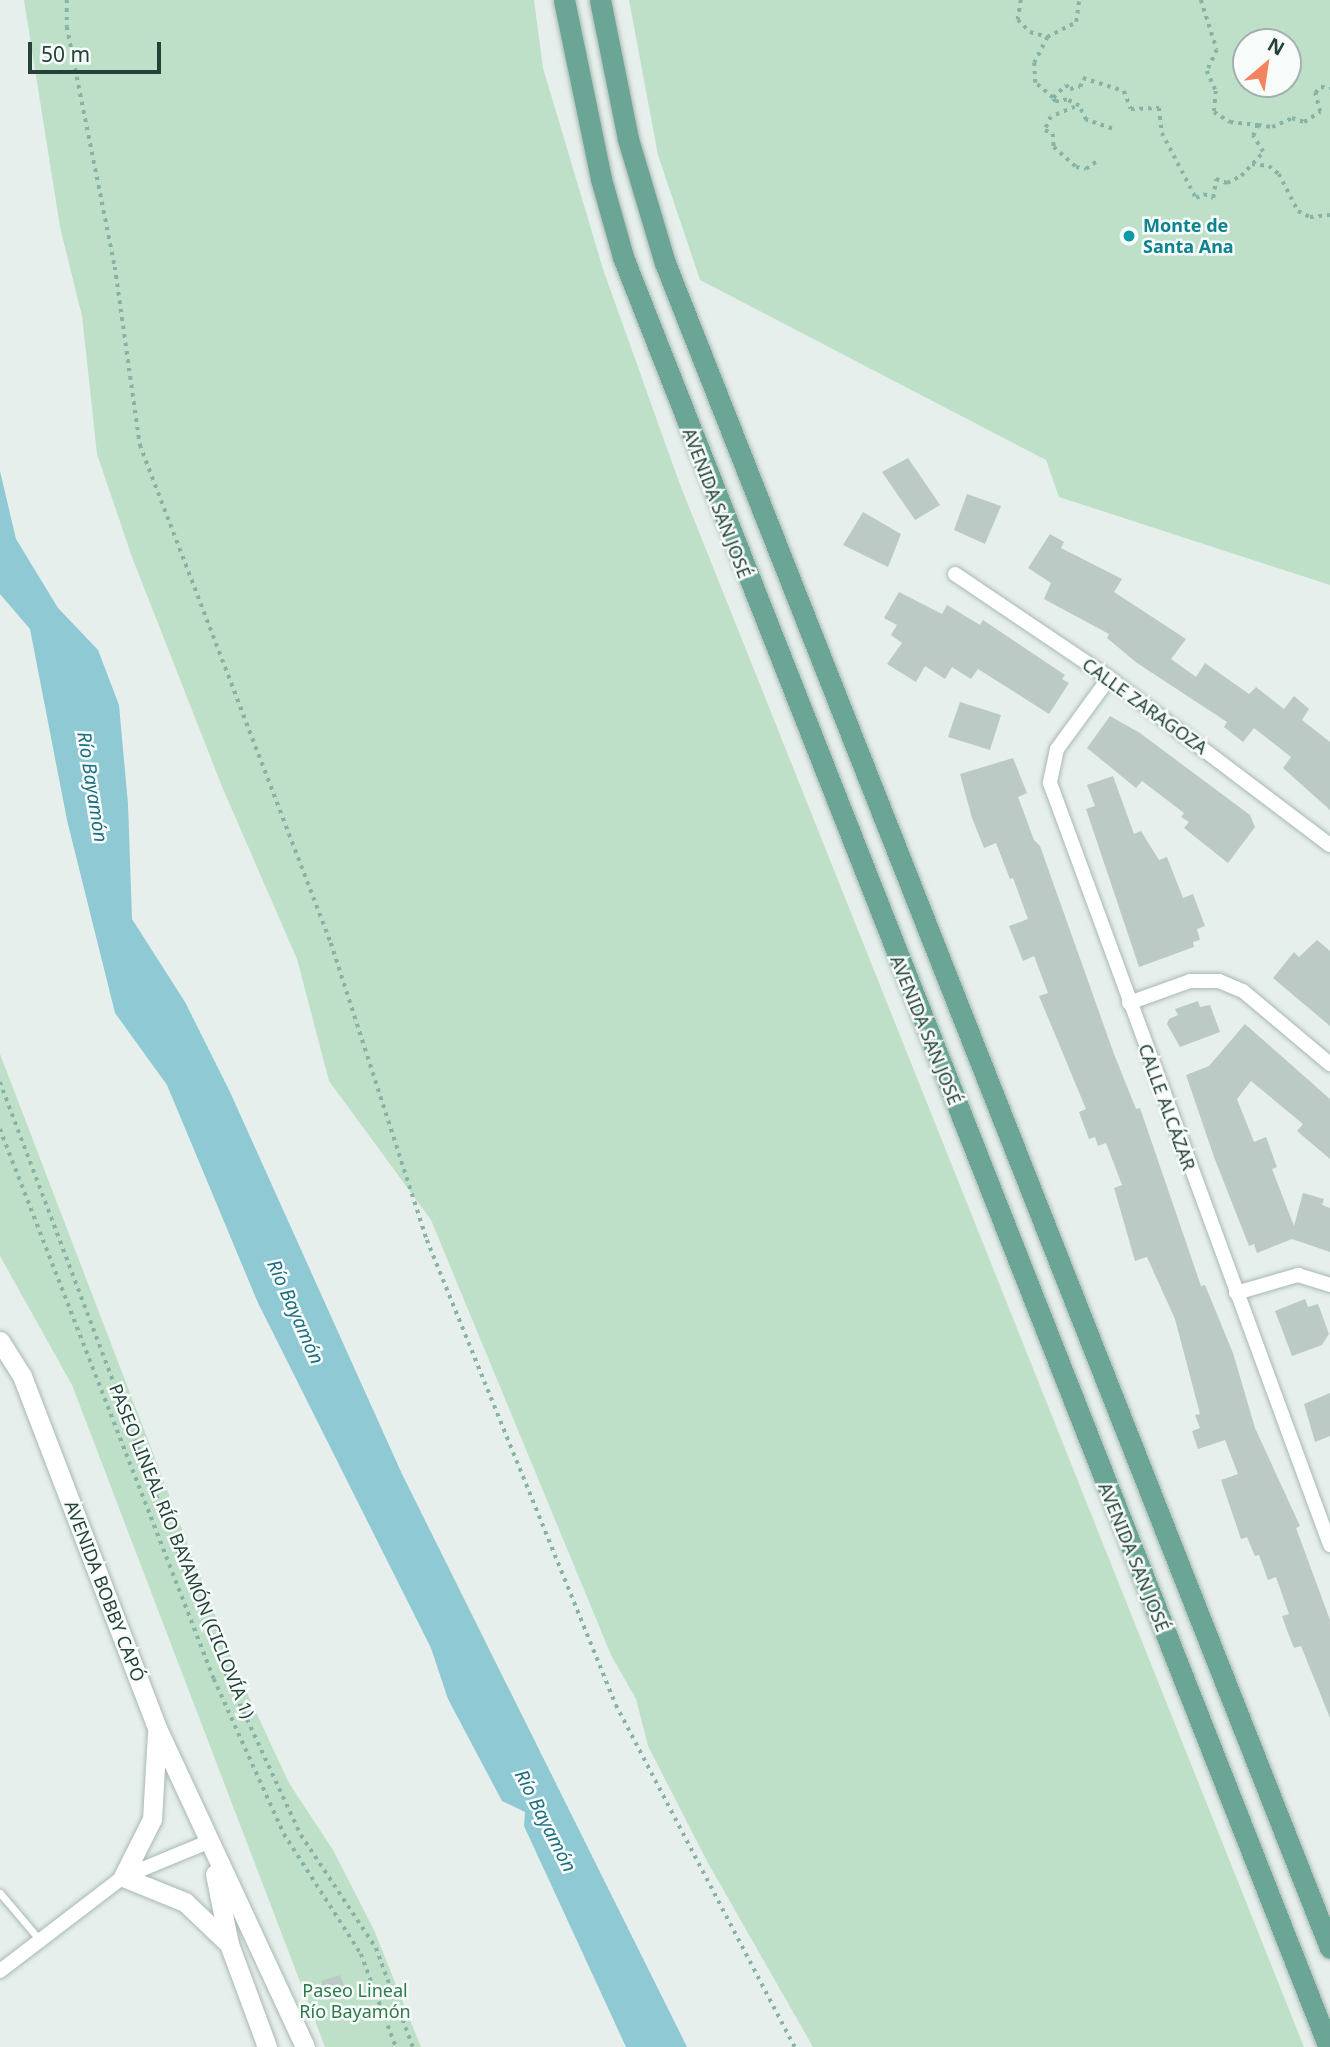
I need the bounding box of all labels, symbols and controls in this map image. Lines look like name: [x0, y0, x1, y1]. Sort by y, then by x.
scale bar: [32, 28, 164, 72]
north arrow: [1232, 28, 1302, 98]
text: N: [1263, 31, 1289, 61]
text: 50 m: [41, 40, 90, 68]
place label: Monte de Santa Ana: [1143, 215, 1234, 258]
marker: Monte de Santa Ana: [1121, 228, 1137, 244]
street label: AVENIDA SAN JOSÉ: [678, 425, 756, 581]
street label: CALLE ZARAGOZA: [1078, 653, 1212, 759]
water label: Río Bayamón: [72, 730, 112, 844]
street label: AVENIDA SAN JOSÉ: [886, 952, 966, 1108]
street label: CALLE ALCÁZAR: [1134, 1041, 1200, 1173]
water label: Río Bayamón: [262, 1256, 328, 1368]
street label: PASEO LINEAL RÍO BAYAMÓN (CICLOVÍA 1): [105, 1381, 259, 1721]
street label: AVENIDA SAN JOSÉ: [1094, 1479, 1174, 1635]
street label: AVENIDA BOBBY CAPÓ: [60, 1497, 150, 1685]
water label: Río Bayamón: [510, 1766, 580, 1876]
park label: Paseo Lineal Río Bayamón: [299, 1980, 411, 2022]

